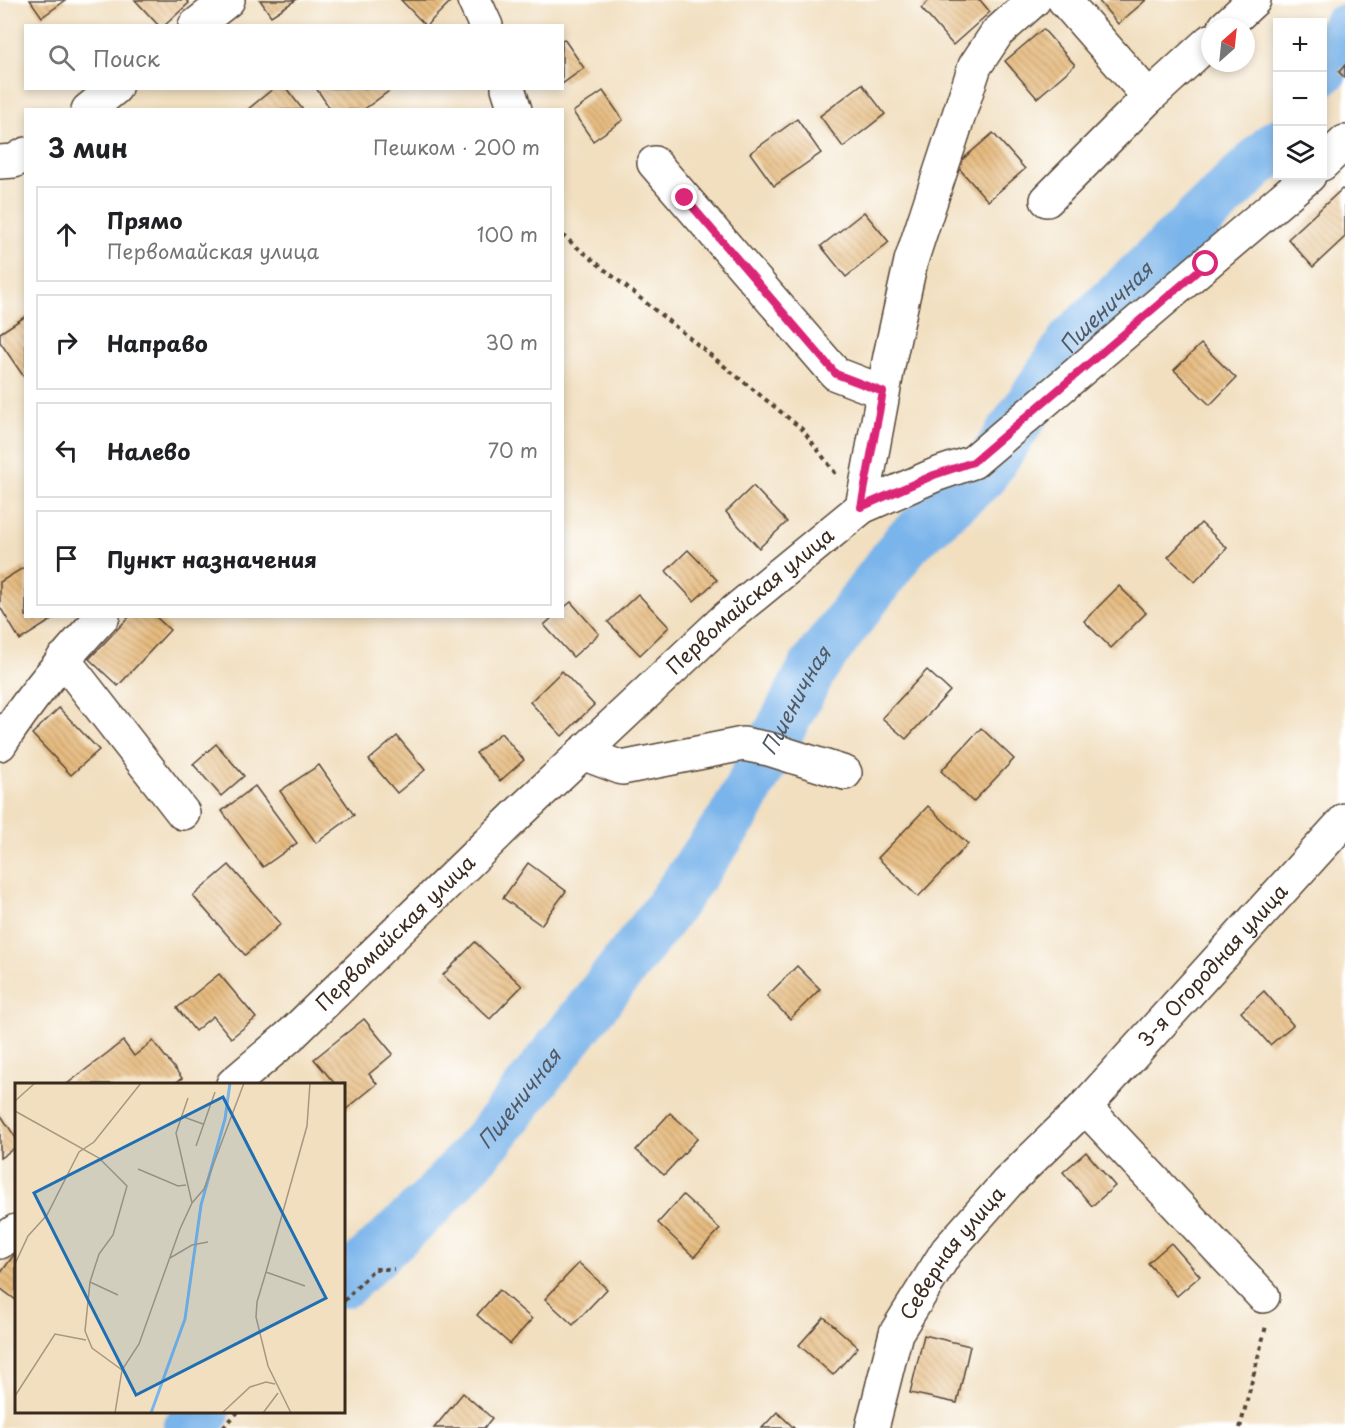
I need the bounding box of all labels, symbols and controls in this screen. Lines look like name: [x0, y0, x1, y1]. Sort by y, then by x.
north arrow: [1201, 18, 1255, 72]
map controls: [1273, 18, 1327, 180]
button: +: [1273, 18, 1327, 72]
search box: [24, 24, 564, 90]
icon: search: [45, 41, 78, 74]
text: Поиск: [93, 41, 160, 74]
button: −: [1273, 72, 1327, 126]
button: layers: [1273, 126, 1327, 180]
text: 3 мин: [48, 128, 128, 167]
text: Пешком · 200 m: [373, 132, 540, 162]
route end: [671, 184, 697, 210]
text: Прямо: [107, 203, 182, 236]
icon: ahead: [50, 218, 83, 251]
text: 100 m: [477, 219, 538, 249]
text: Первомайская улица: [107, 236, 319, 266]
route start: [1192, 250, 1218, 276]
water label: Пшеничная: [1051, 252, 1161, 359]
icon: right: [50, 326, 83, 359]
text: Направо: [107, 326, 208, 359]
text: 30 m: [485, 327, 538, 357]
icon: left: [50, 434, 83, 467]
text: Налево: [107, 434, 190, 467]
text: 70 m: [488, 435, 538, 465]
street label: Первомайская улица: [659, 520, 840, 681]
icon: arrive: [50, 542, 83, 575]
text: Пункт назначения: [107, 542, 317, 575]
water label: Пшеничная: [752, 637, 839, 760]
street label: Первомайская улица: [308, 847, 482, 1017]
street label: 3-я Огородная улица: [1130, 876, 1295, 1053]
water label: Пшеничная: [469, 1040, 569, 1155]
inset map: [15, 1083, 345, 1413]
street label: Северная улица: [892, 1179, 1012, 1325]

